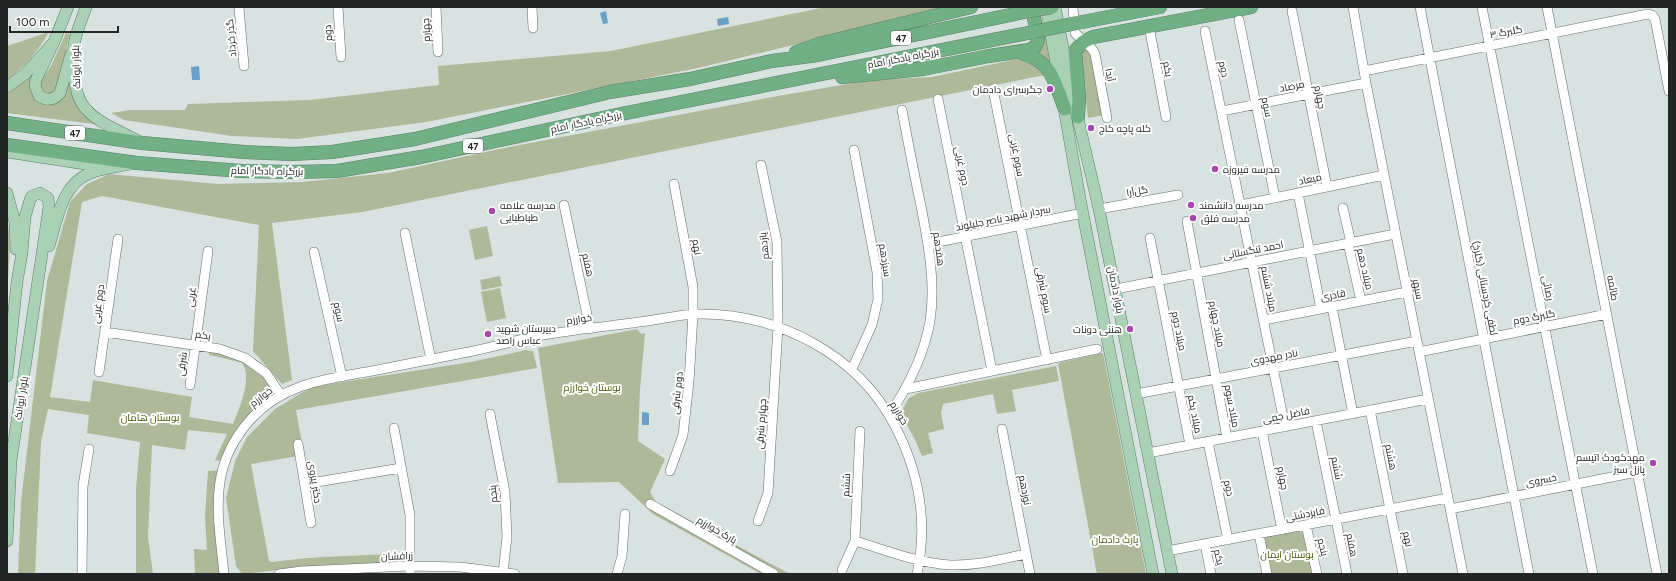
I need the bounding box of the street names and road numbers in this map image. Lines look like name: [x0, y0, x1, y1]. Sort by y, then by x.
street label: گذر خرداد: [223, 18, 239, 58]
street label: چهارم: [419, 18, 434, 42]
street label: گلبرگ ۳: [1489, 22, 1523, 42]
street label: دوم: [321, 24, 336, 42]
road number: 47: [891, 31, 911, 45]
street label: بلوار ایوانک: [69, 45, 83, 89]
street label: بزرگراه یادگار امام: [866, 45, 940, 72]
street label: یکم: [1159, 60, 1176, 79]
street label: دوم: [1215, 60, 1232, 79]
street label: آیدا: [1102, 67, 1118, 83]
street label: مرصاد: [1278, 77, 1306, 95]
street label: چهارم: [1310, 84, 1329, 110]
street label: سوم: [1258, 96, 1275, 118]
street label: بزرگراه یادگار امام: [549, 108, 623, 137]
road number: 47: [65, 126, 85, 140]
street label: سوم غربی: [1006, 133, 1028, 178]
road number: 47: [463, 139, 483, 153]
street label: دوم غربی: [951, 145, 972, 187]
street label: بزرگراه یادگار امام: [231, 164, 303, 179]
street label: میعاد: [1297, 170, 1323, 188]
street label: گل‌آرا: [1125, 183, 1149, 199]
street label: سردار شهید ناصر جلیلوند: [954, 202, 1052, 234]
street label: یازدهم: [756, 231, 773, 260]
street label: هفدهم: [929, 231, 948, 267]
street label: نهم: [688, 238, 705, 256]
street label: احمد تنگستانی: [1222, 238, 1284, 262]
street label: لطفی کردستانی (گلرخ): [1469, 240, 1501, 336]
street label: سیزدهم: [875, 242, 894, 278]
street label: میلاد دهم: [1353, 247, 1376, 292]
street label: هفتم: [578, 252, 597, 278]
street label: بلوار دادمان: [1105, 265, 1127, 315]
street label: میلاد ششم: [1257, 265, 1280, 313]
street label: سوم شرقی: [1032, 266, 1055, 314]
street label: رضائی: [1539, 274, 1557, 302]
street label: طائمه: [1604, 274, 1622, 302]
street label: سپهر: [1409, 277, 1426, 300]
street label: دوم غربی: [89, 283, 108, 325]
street label: غربی: [183, 286, 199, 308]
street label: قادری: [1319, 286, 1347, 304]
street label: میلاد چهارم: [1205, 300, 1228, 349]
street label: سوم: [330, 301, 347, 323]
street label: گلبرگ دوم: [1512, 307, 1556, 328]
street label: میلاد دوم: [1168, 310, 1189, 352]
street label: خوارزم: [565, 311, 593, 328]
street label: یکم: [194, 327, 212, 344]
street label: نادر مهدوی: [1249, 346, 1299, 368]
street label: شرقی: [174, 351, 190, 377]
street label: دوم شرقی: [668, 371, 687, 415]
street label: بلوار ایوانک: [11, 375, 31, 421]
street label: میلاد سوم: [1220, 383, 1243, 429]
street label: خوارزم: [247, 384, 276, 411]
street label: میلاد یکم: [1184, 394, 1205, 435]
street label: چهارم شرقی: [753, 398, 770, 450]
street label: خوارزم: [886, 399, 911, 428]
street label: فاضل جمی: [1261, 404, 1311, 426]
street label: هشتم: [1381, 443, 1400, 471]
street label: ششم: [1327, 455, 1346, 481]
street label: دکتر پیروی: [305, 460, 325, 504]
street label: چهارم: [1273, 465, 1292, 491]
street label: خسروی: [1524, 471, 1558, 489]
street label: ششم: [839, 473, 854, 497]
street label: نوزدهم: [1015, 474, 1034, 506]
street label: دوم: [1220, 479, 1237, 498]
street label: پنجم: [485, 484, 502, 504]
street label: فایزدشتی: [1284, 504, 1326, 524]
street label: پارک خوارزم: [694, 513, 740, 548]
street label: نهم: [1399, 530, 1416, 548]
street label: هفتم: [1342, 532, 1361, 558]
street label: پنجم: [1314, 537, 1331, 558]
street label: یکم: [1210, 548, 1227, 567]
street label: زرافشان: [381, 549, 413, 563]

